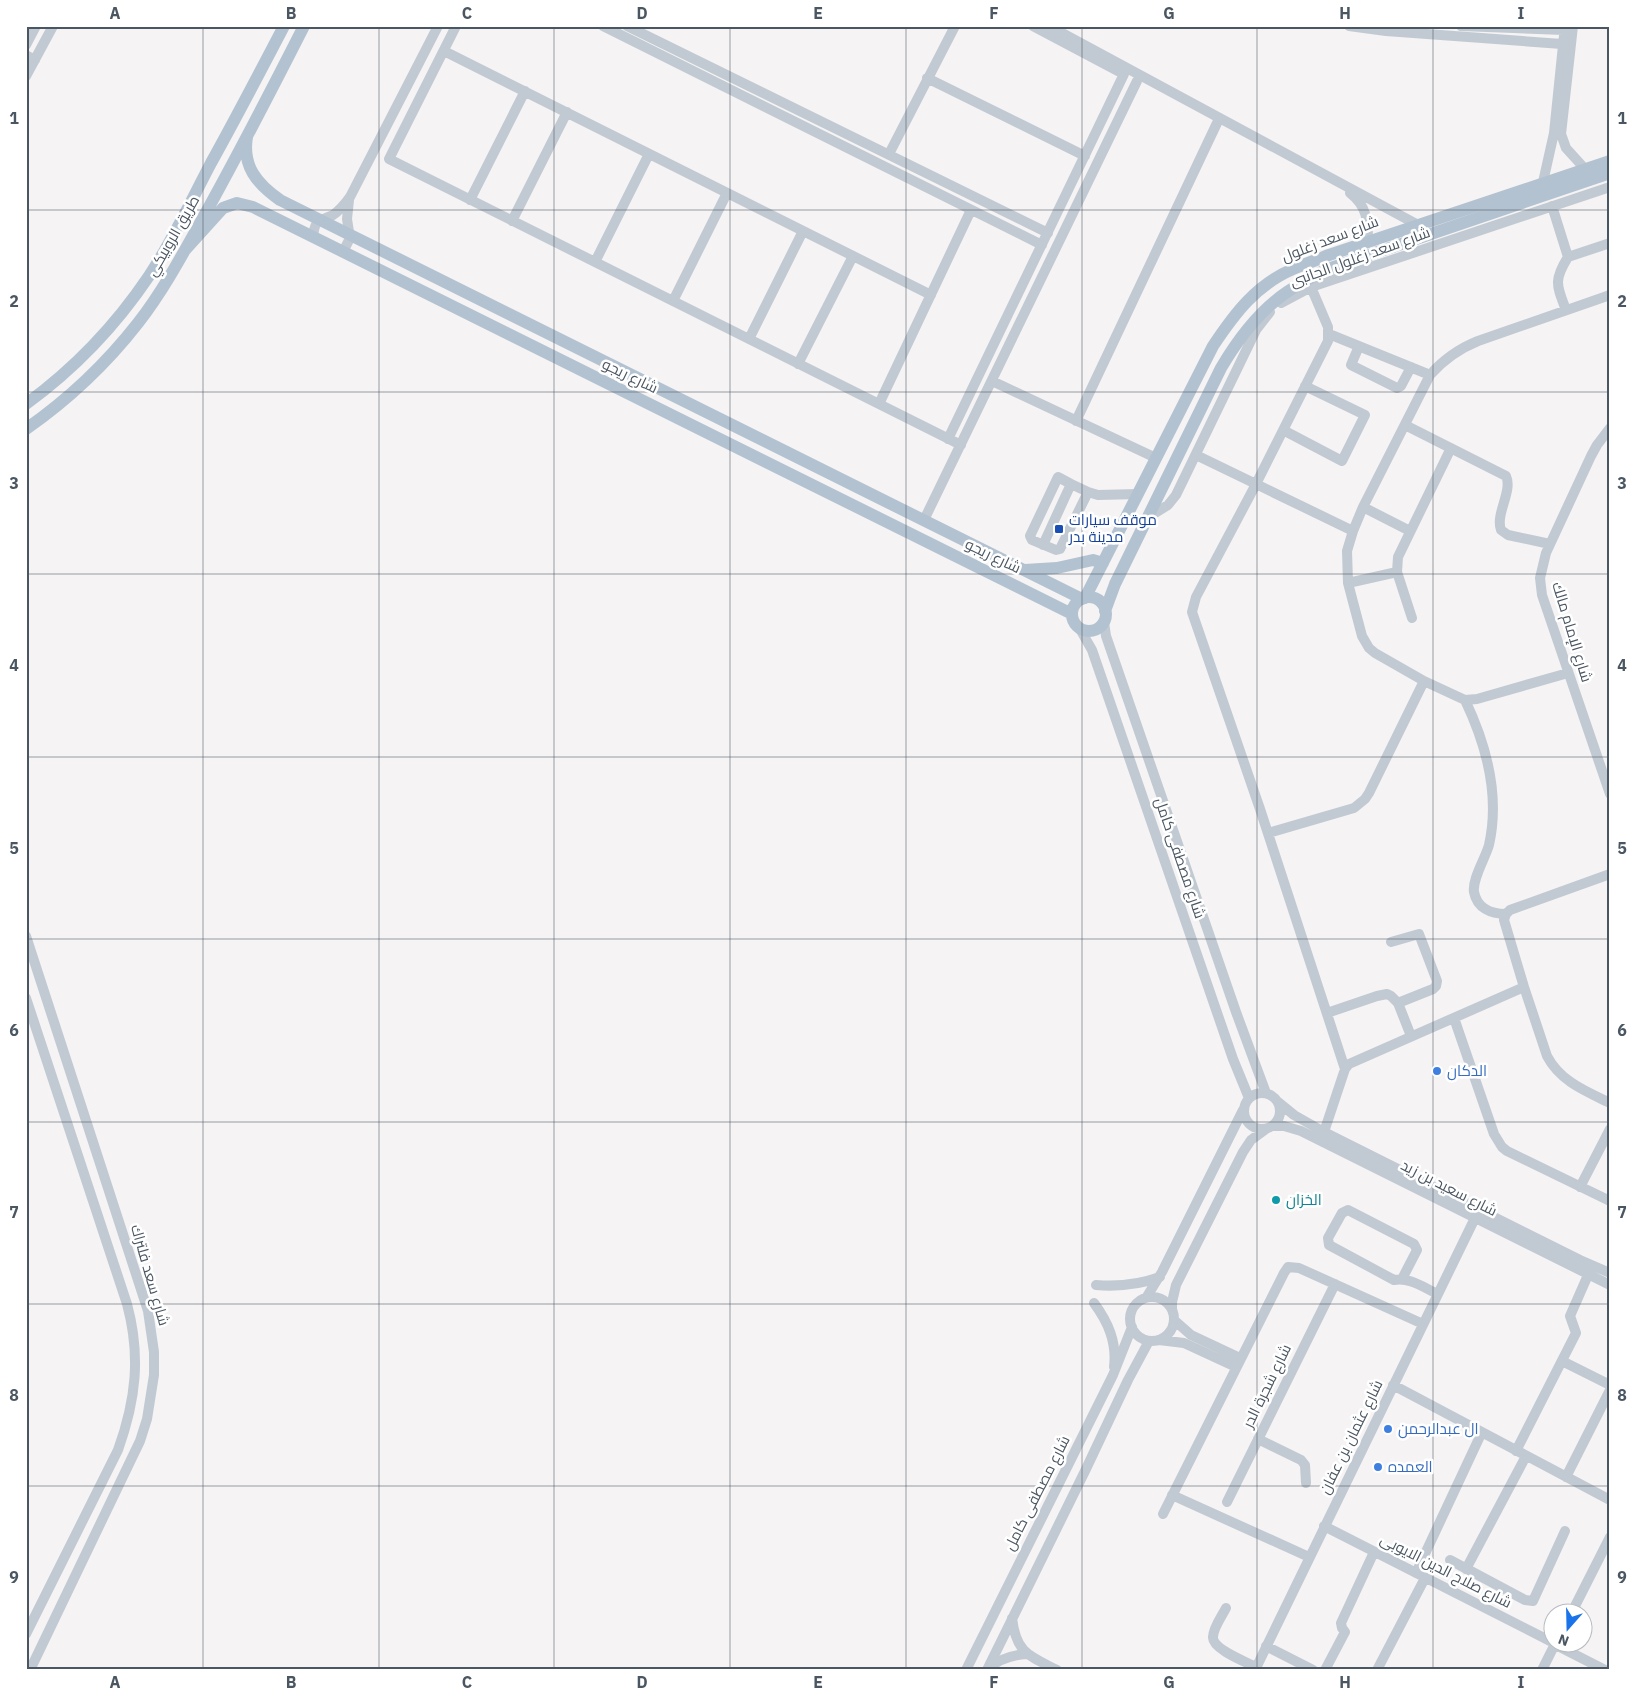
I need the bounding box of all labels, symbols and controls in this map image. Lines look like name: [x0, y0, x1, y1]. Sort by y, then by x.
text: A: [110, 3, 121, 23]
text: B: [286, 3, 297, 23]
text: C: [462, 3, 472, 23]
text: D: [636, 3, 648, 23]
text: E: [813, 3, 823, 23]
text: F: [989, 3, 999, 23]
text: G: [1163, 3, 1175, 23]
text: H: [1339, 3, 1351, 23]
text: I: [1518, 3, 1525, 23]
text: 1: [9, 108, 19, 128]
text: 1: [1617, 108, 1627, 128]
street label: طريق الروبيكي: [142, 192, 206, 281]
street label: شارع سعد زغلول: [1279, 211, 1382, 268]
street label: شارع سعد زغلول الجانبى: [1287, 222, 1433, 293]
text: 2: [9, 291, 19, 311]
text: 2: [1617, 291, 1627, 311]
street label: شارع ريجو: [598, 354, 661, 399]
text: 3: [9, 473, 19, 493]
text: 3: [1617, 473, 1627, 493]
place label: موقف سيارات مدينة بدر: [1068, 510, 1157, 546]
marker: موقف سيارات مدينة بدر: [1053, 523, 1065, 535]
street label: شارع ريجو: [961, 534, 1024, 579]
street label: شارع الإمام مالك: [1546, 579, 1597, 685]
text: 4: [9, 655, 19, 675]
text: 4: [1617, 655, 1627, 675]
street label: شارع مصطفى كامل: [1149, 795, 1210, 921]
text: 5: [9, 838, 19, 858]
text: 5: [1617, 838, 1627, 858]
text: 6: [9, 1020, 19, 1040]
text: 6: [1617, 1020, 1627, 1040]
place label: الدكان: [1447, 1061, 1487, 1081]
marker: الدكان: [1431, 1065, 1443, 1077]
street label: شارع سعيد بن زيد: [1397, 1155, 1501, 1222]
place label: الخزان: [1286, 1190, 1322, 1210]
marker: الخزان: [1270, 1194, 1282, 1206]
text: 7: [9, 1202, 19, 1222]
text: 7: [1617, 1202, 1627, 1222]
street label: شارع سعد فلتراك: [125, 1222, 174, 1328]
street label: شارع شجرة الدر: [1238, 1341, 1297, 1433]
street label: شارع عثمان بن عفان: [1315, 1376, 1388, 1498]
text: 8: [9, 1385, 19, 1405]
text: 8: [1617, 1385, 1627, 1405]
place label: ال عبدالرحمن: [1398, 1419, 1478, 1439]
marker: ال عبدالرحمن: [1382, 1423, 1394, 1435]
street label: شارع مصطفى كامل: [999, 1432, 1076, 1554]
place label: العمده: [1388, 1457, 1433, 1476]
marker: العمده: [1372, 1461, 1384, 1473]
street label: شارع صلاح الدين الايوبى: [1376, 1529, 1515, 1614]
text: 9: [9, 1567, 19, 1587]
text: 9: [1617, 1567, 1627, 1587]
north arrow: [1544, 1604, 1594, 1654]
text: N: [1556, 1630, 1571, 1650]
text: A: [110, 1672, 121, 1692]
text: B: [286, 1672, 297, 1692]
text: C: [462, 1672, 472, 1692]
text: D: [636, 1672, 648, 1692]
text: E: [813, 1672, 823, 1692]
text: F: [989, 1672, 999, 1692]
text: G: [1163, 1672, 1175, 1692]
text: H: [1339, 1672, 1351, 1692]
text: I: [1518, 1672, 1525, 1692]

